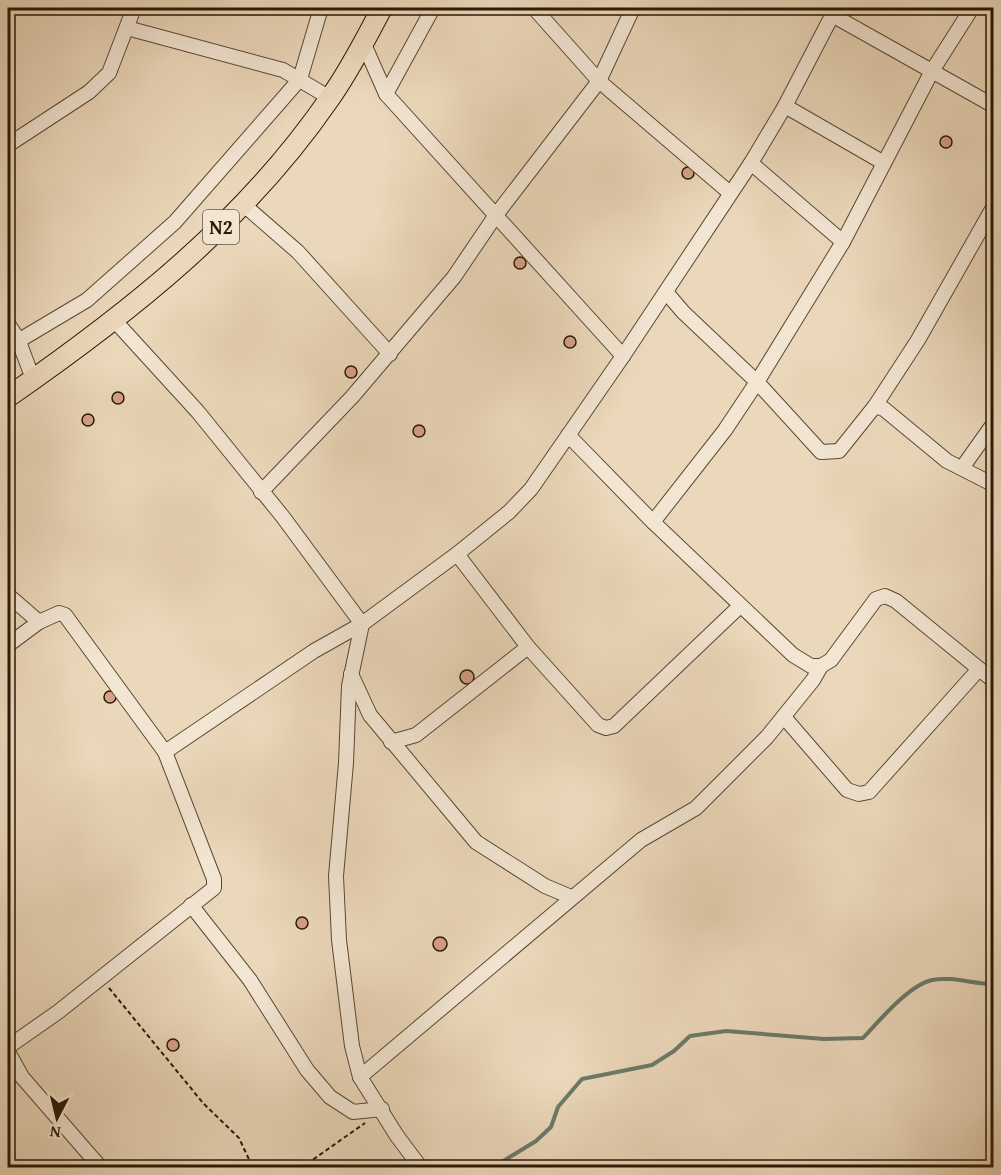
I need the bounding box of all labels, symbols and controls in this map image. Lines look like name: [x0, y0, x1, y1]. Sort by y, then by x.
road number: N2: [203, 210, 239, 244]
north arrow: [27, 1088, 87, 1148]
text: N: [48, 1120, 62, 1145]

